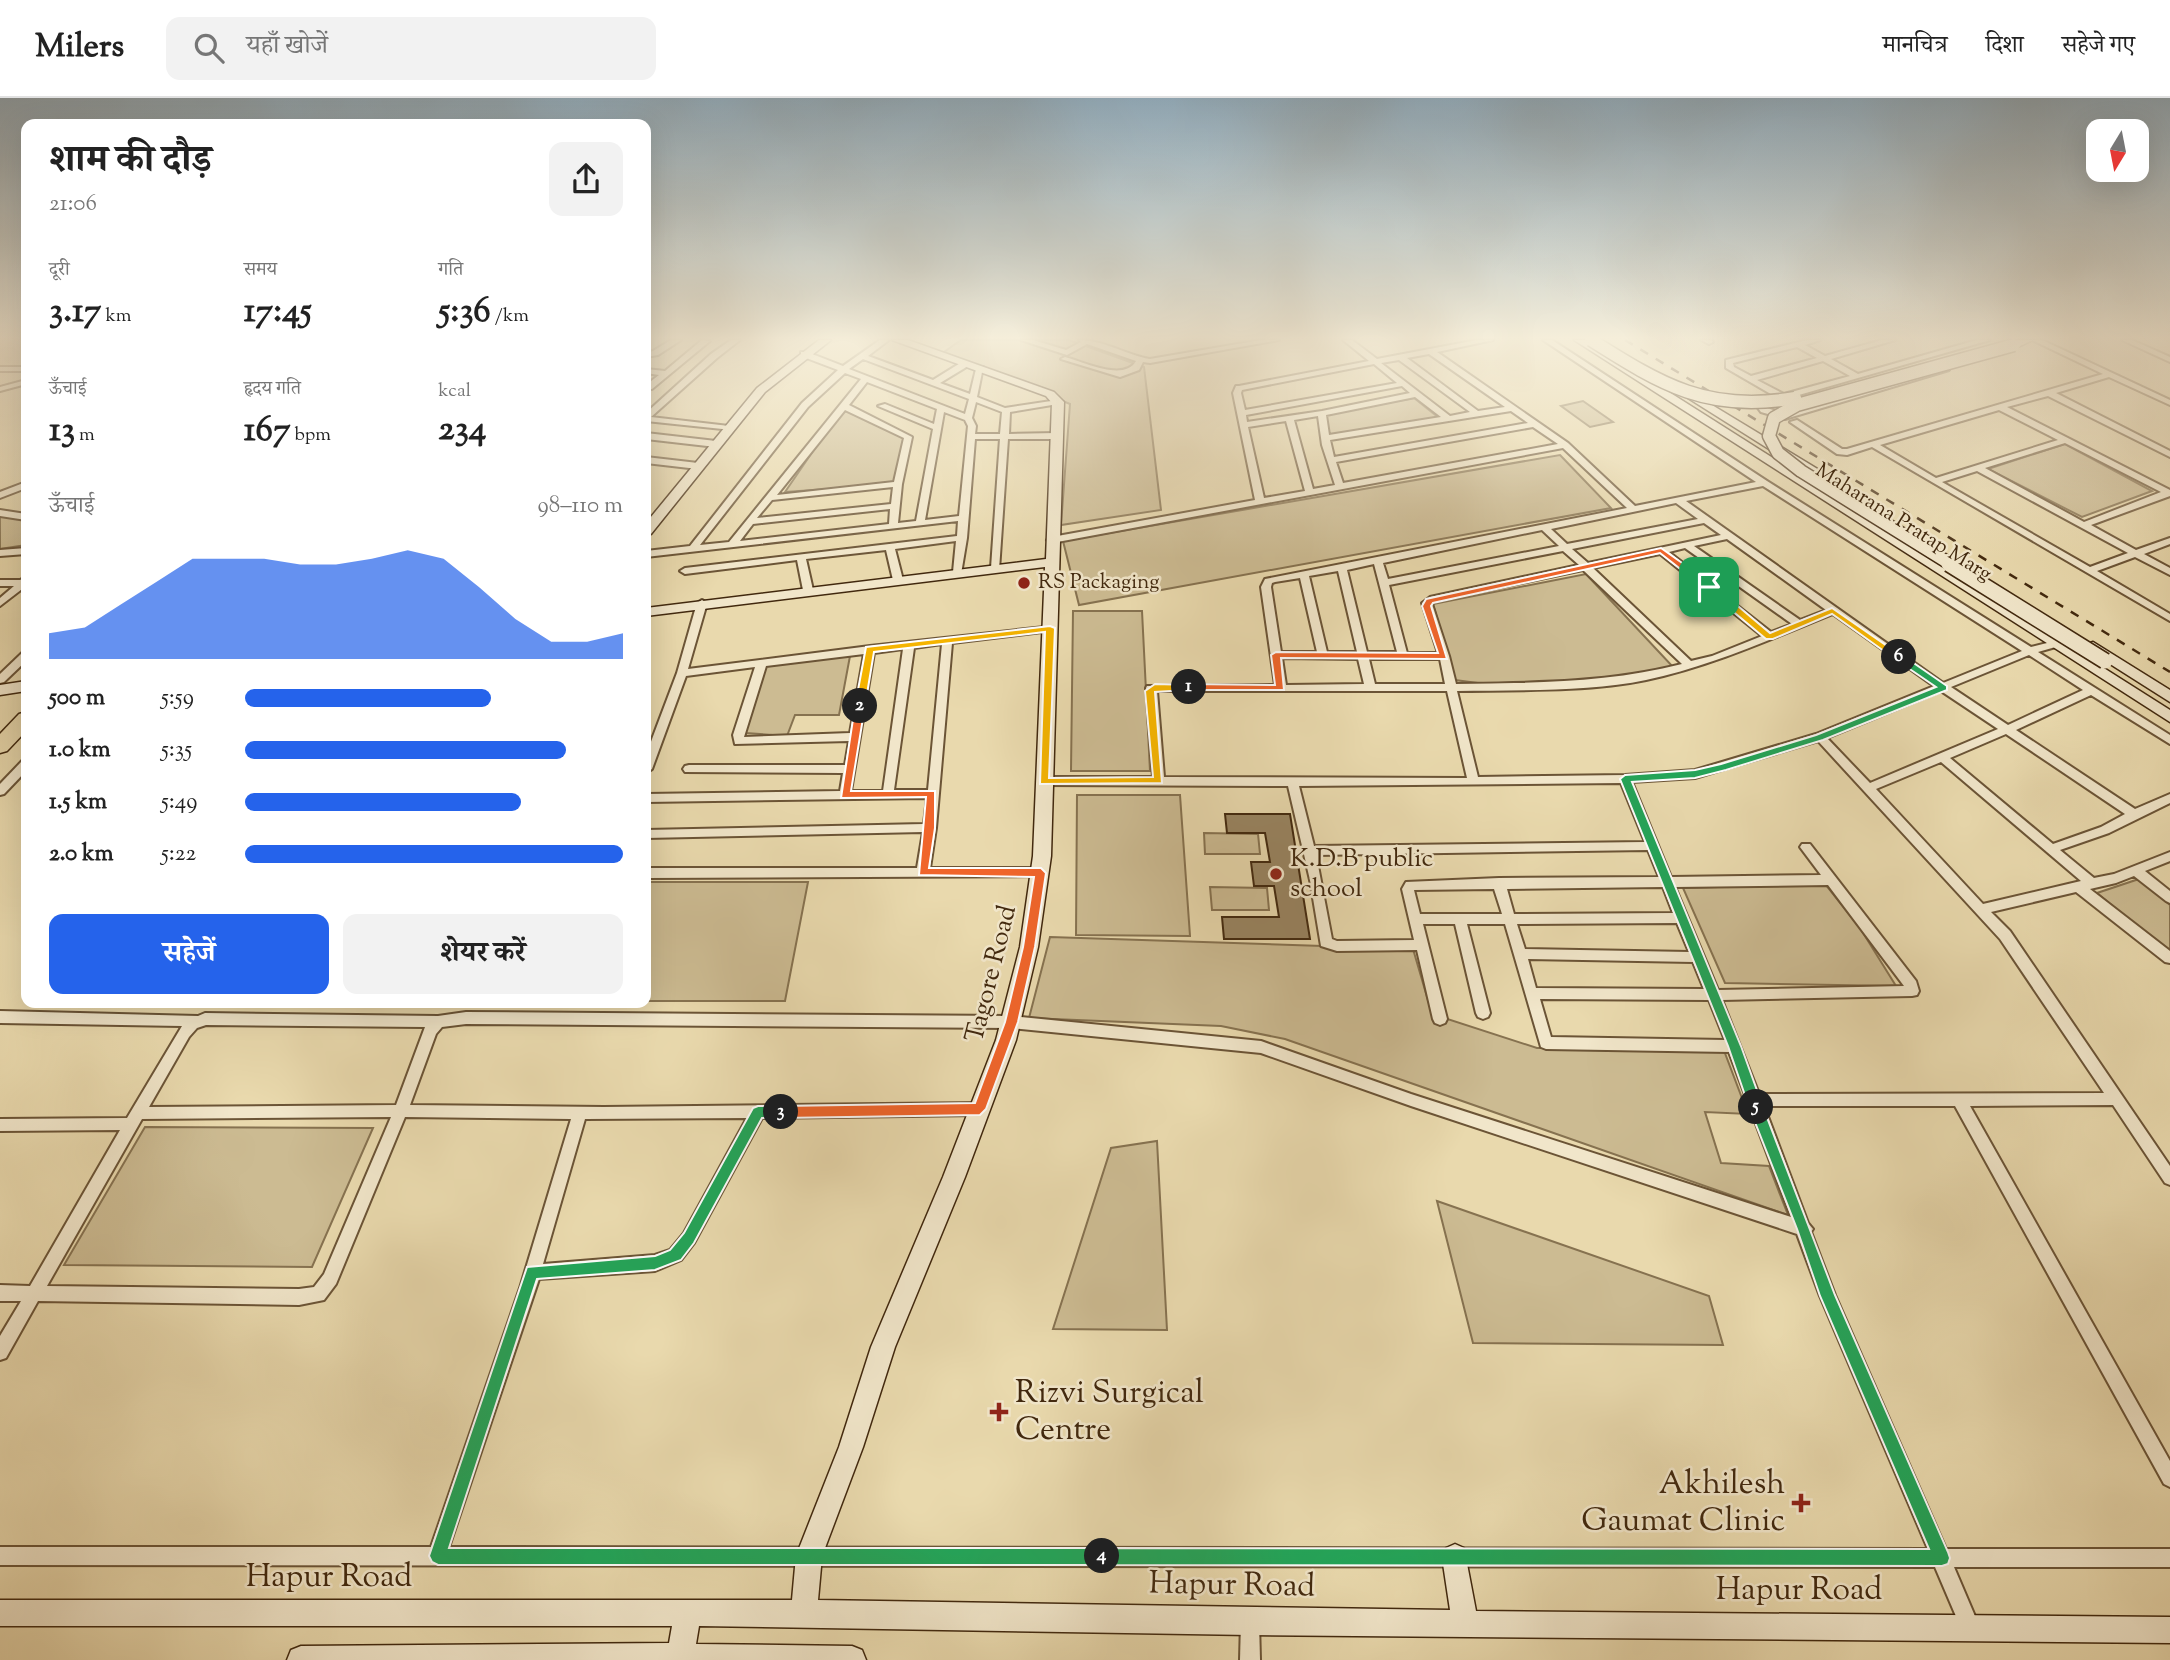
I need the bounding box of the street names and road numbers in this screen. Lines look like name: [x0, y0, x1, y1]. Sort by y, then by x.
street label: Maharana Pratap Marg: [1809, 456, 1997, 590]
street label: Tagore Road: [957, 901, 1027, 1047]
street label: Hapur Road: [246, 1555, 412, 1601]
street label: Hapur Road: [1148, 1562, 1316, 1610]
street label: Hapur Road: [1716, 1568, 1882, 1614]

